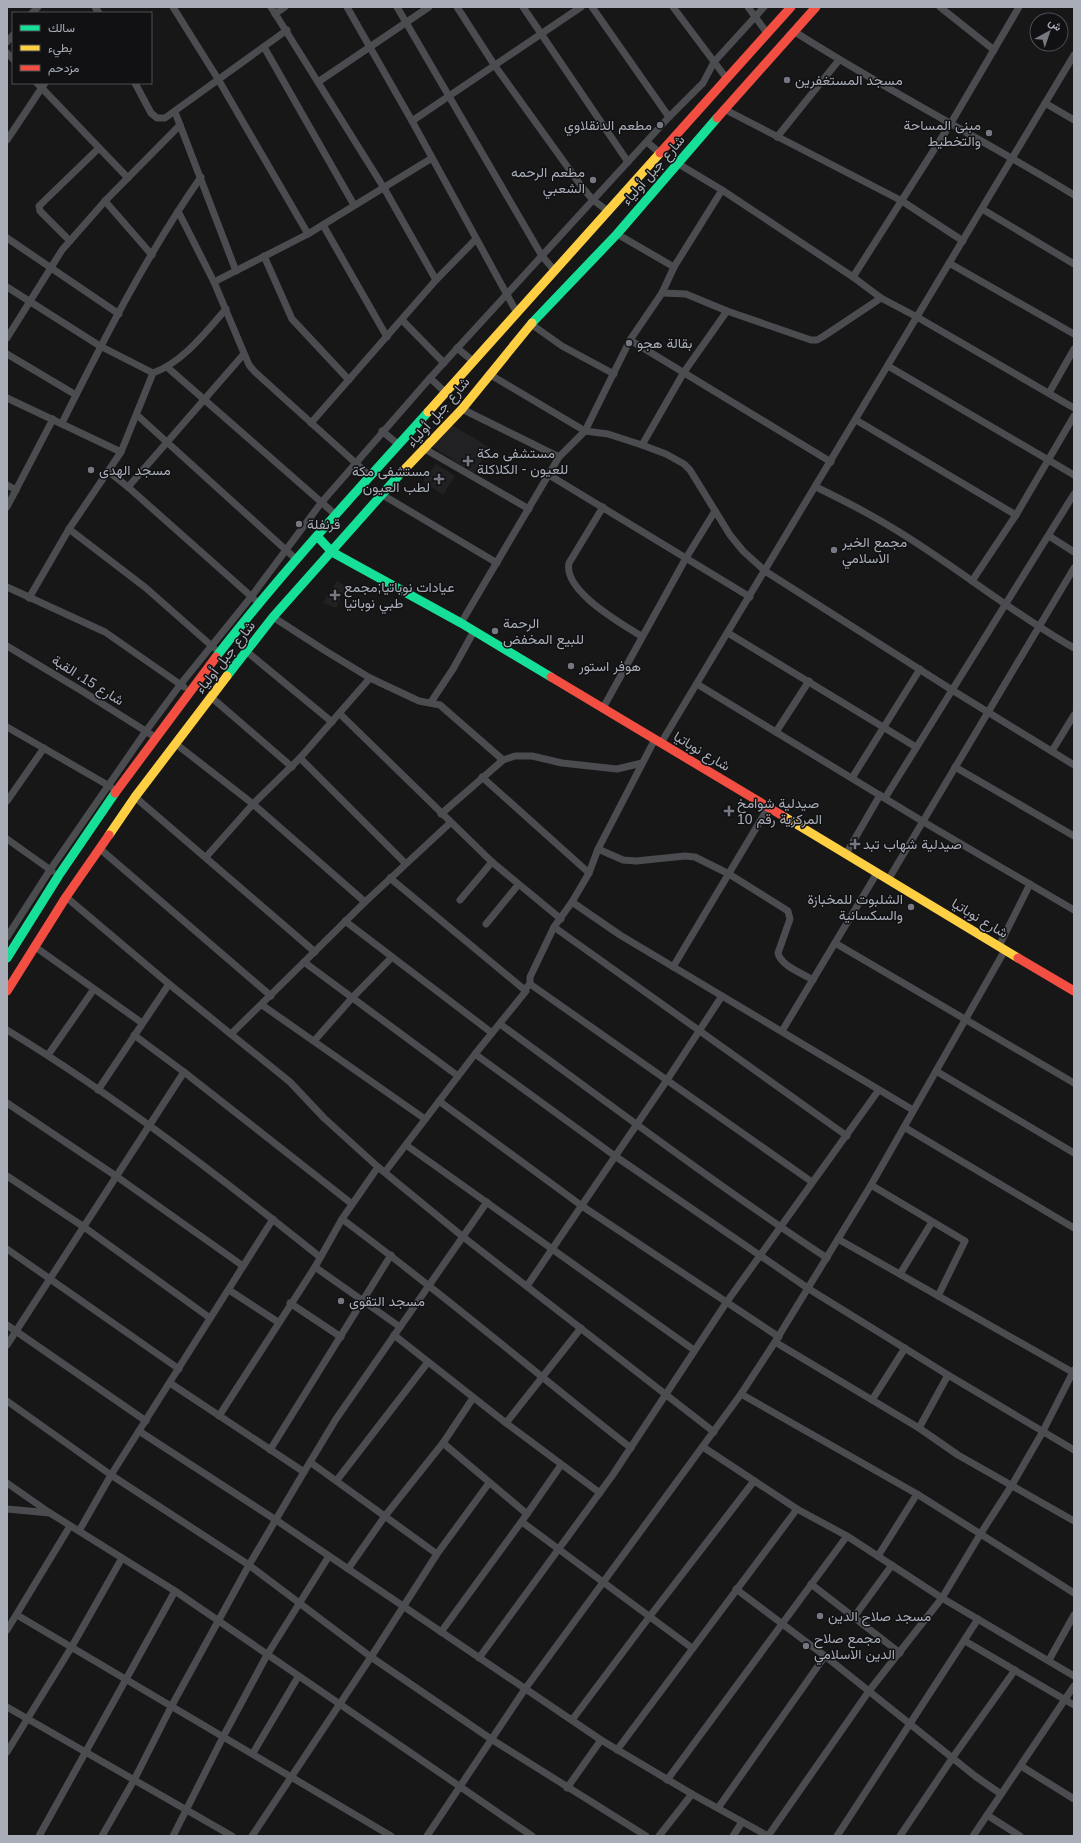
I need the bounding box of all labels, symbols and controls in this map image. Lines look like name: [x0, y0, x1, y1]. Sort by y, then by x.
legend: [12, 12, 152, 84]
north arrow: [1029, 12, 1069, 52]
text: ش: [1046, 15, 1064, 34]
text: سالك: [48, 21, 75, 35]
text: بطيء: [48, 41, 72, 58]
text: مزدحم: [48, 61, 79, 76]
place label: مسجد المستغفرين: [795, 72, 903, 89]
marker: مسجد المستغفرين: [782, 75, 792, 85]
place label: مطعم الدنقلاوي: [564, 117, 652, 137]
place label: مبنى المساحة والتخطيط: [904, 117, 981, 150]
marker: مطعم الدنقلاوي: [655, 120, 665, 130]
marker: مبنى المساحة والتخطيط: [984, 128, 994, 138]
street label: شارع جبل أولياء: [618, 132, 690, 210]
place label: مطعم الرحمه الشعبي: [511, 164, 585, 200]
marker: مطعم الرحمه الشعبي: [588, 175, 598, 185]
place label: بقالة هجو: [637, 335, 692, 352]
marker: بقالة هجو: [624, 338, 634, 348]
street label: شارع جبل أولياء: [403, 374, 475, 452]
place label: مستشفى مكة للعيون - الكلاكلة: [477, 445, 568, 478]
marker: مستشفى مكة للعيون - الكلاكلة: [462, 455, 474, 467]
place label: مسجد الهدى: [99, 462, 171, 479]
place label: مستشفى مكة لطب العيون: [352, 463, 430, 496]
marker: مسجد الهدى: [86, 465, 96, 475]
marker: مستشفى مكة لطب العيون: [433, 473, 445, 485]
place label: قرنفلة: [307, 516, 341, 533]
marker: قرنفلة: [294, 519, 304, 529]
place label: مجمع الخير الاسلامي: [841, 534, 907, 570]
marker: مجمع الخير الاسلامي: [829, 545, 839, 555]
place label: عيادات نوباتيا;مجمع طبي نوباتيا: [344, 579, 455, 615]
marker: عيادات نوباتيا;مجمع طبي نوباتيا: [329, 589, 341, 601]
place label: الرحمة للبيع المخفض: [503, 615, 584, 650]
street label: شارع جبل أولياء: [192, 618, 261, 698]
marker: الرحمة للبيع المخفض: [490, 626, 500, 636]
street label: شارع 15، القبة: [48, 652, 127, 711]
place label: هوفر استور: [578, 658, 641, 675]
marker: هوفر استور: [566, 661, 576, 671]
street label: شارع نوباتيا: [669, 728, 733, 777]
place label: صيدلية شوامخ المركزية رقم 10: [737, 795, 822, 828]
marker: صيدلية شوامخ المركزية رقم 10: [724, 806, 734, 816]
place label: صيدلية شهاب تبد: [863, 836, 962, 853]
marker: صيدلية شهاب تبد: [850, 839, 860, 849]
place label: الشلبوت للمخبازة والسكسانية: [807, 891, 903, 924]
street label: شارع نوباتيا: [947, 895, 1011, 944]
marker: الشلبوت للمخبازة والسكسانية: [906, 902, 916, 912]
place label: مسجد التقوى: [349, 1293, 425, 1310]
marker: مسجد التقوى: [336, 1296, 346, 1306]
place label: مسجد صلاح الدين: [828, 1608, 931, 1627]
marker: مسجد صلاح الدين: [815, 1611, 825, 1621]
place label: مجمع صلاح الدين الاسلامي: [814, 1630, 895, 1666]
marker: مجمع صلاح الدين الاسلامي: [801, 1641, 811, 1651]

